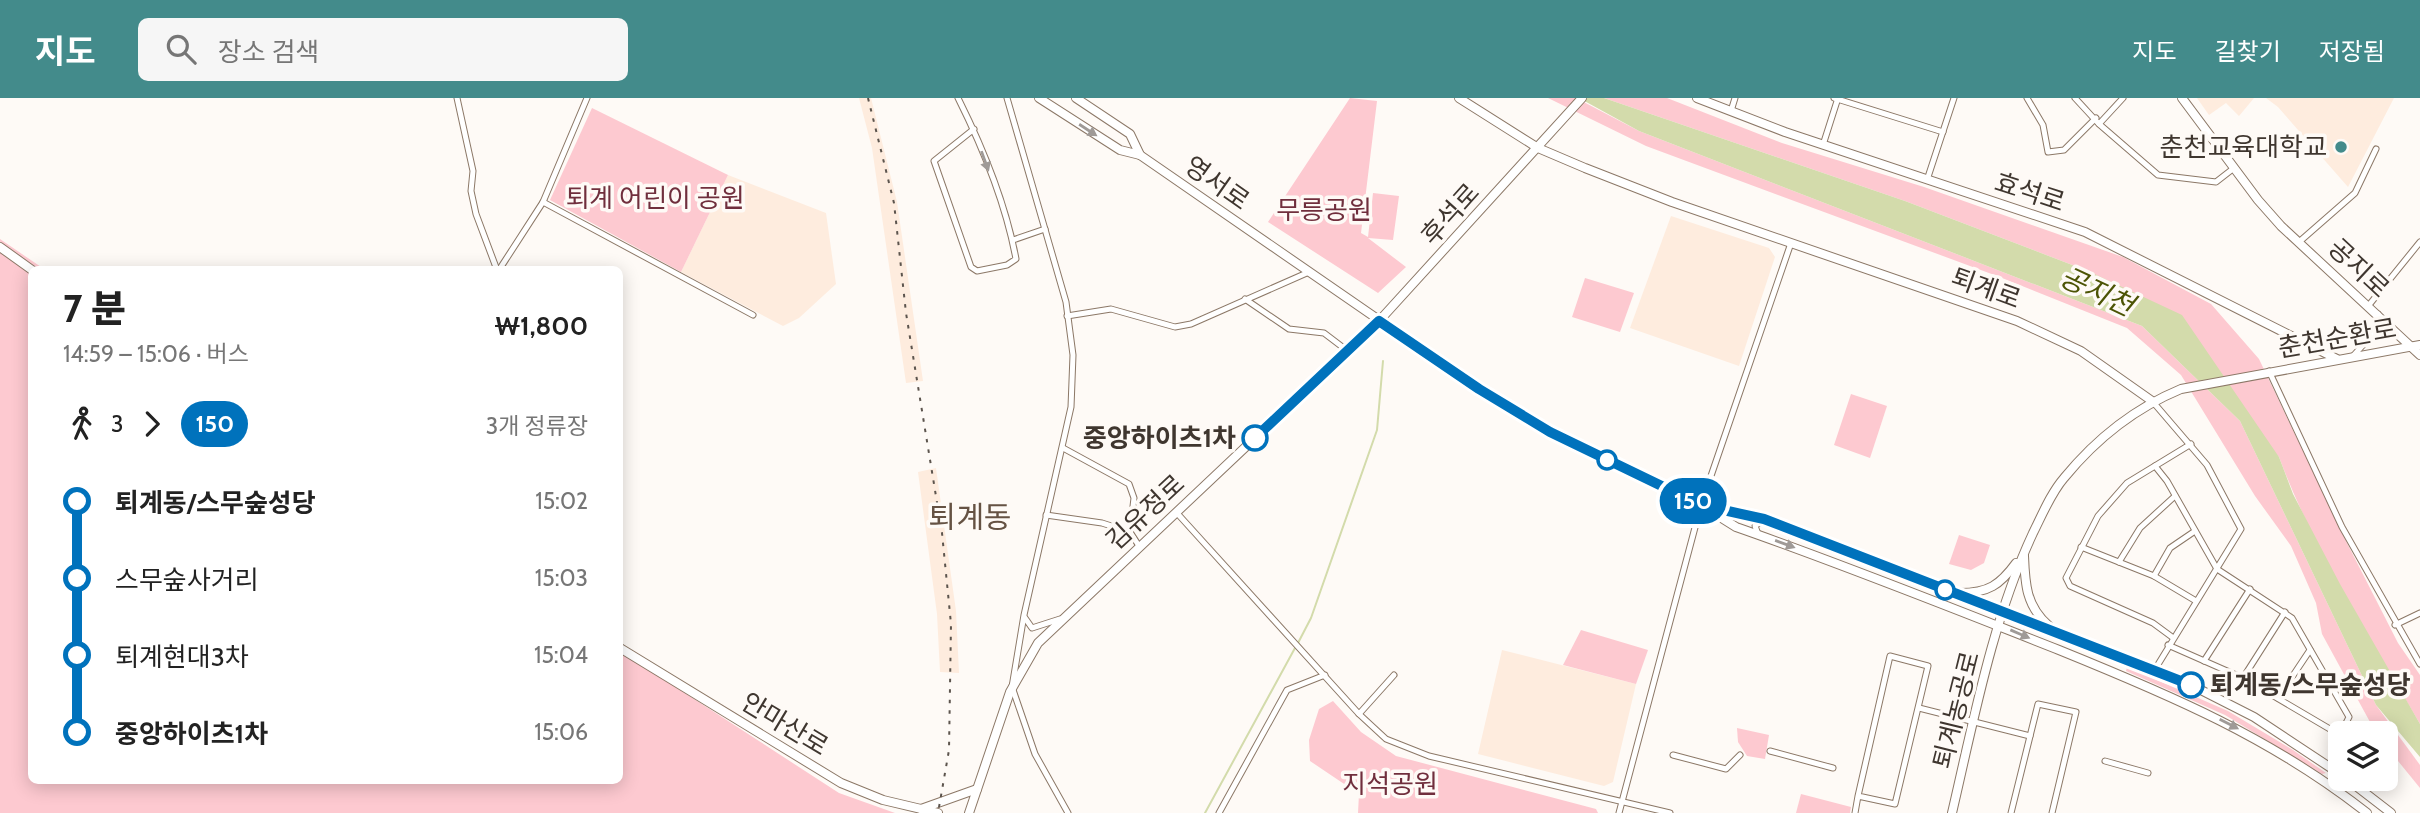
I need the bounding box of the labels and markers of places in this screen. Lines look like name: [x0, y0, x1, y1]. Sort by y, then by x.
place label: 춘천교육대학교: [2160, 131, 2327, 163]
marker: 춘천교육대학교: [2333, 139, 2349, 155]
place label: 중앙하이츠1차: [1083, 422, 1236, 454]
marker: 중앙하이츠1차: [1242, 425, 1268, 451]
unlabelled marker: [1597, 450, 1617, 470]
unlabelled marker: [1935, 580, 1955, 600]
place label: 퇴계동/스무숲성당: [2210, 669, 2411, 701]
marker: 퇴계동/스무숲성당: [2178, 672, 2204, 698]

